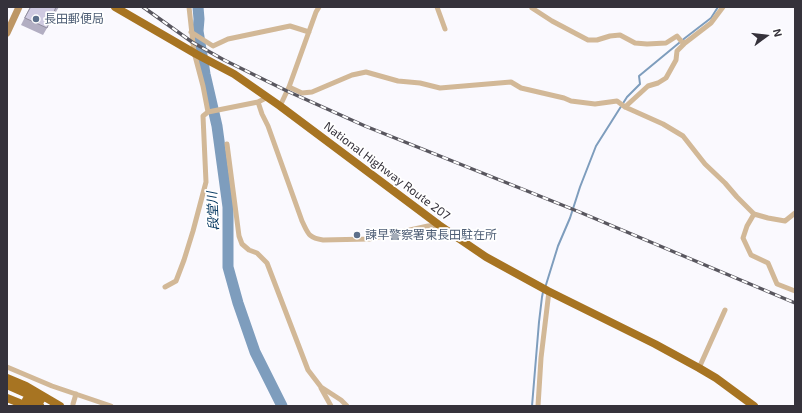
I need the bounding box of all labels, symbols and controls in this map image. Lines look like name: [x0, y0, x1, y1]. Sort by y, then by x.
place label: 長田郵便局: [44, 12, 104, 26]
marker: 長田郵便局: [31, 14, 41, 24]
north arrow: [746, 16, 786, 56]
text: N: [771, 27, 785, 38]
street label: National Highway Route 207: [321, 119, 453, 223]
water label: 段堂川: [204, 191, 222, 231]
place label: 諫早警察署東長田駐在所: [365, 228, 497, 242]
marker: 諫早警察署東長田駐在所: [352, 230, 362, 240]

